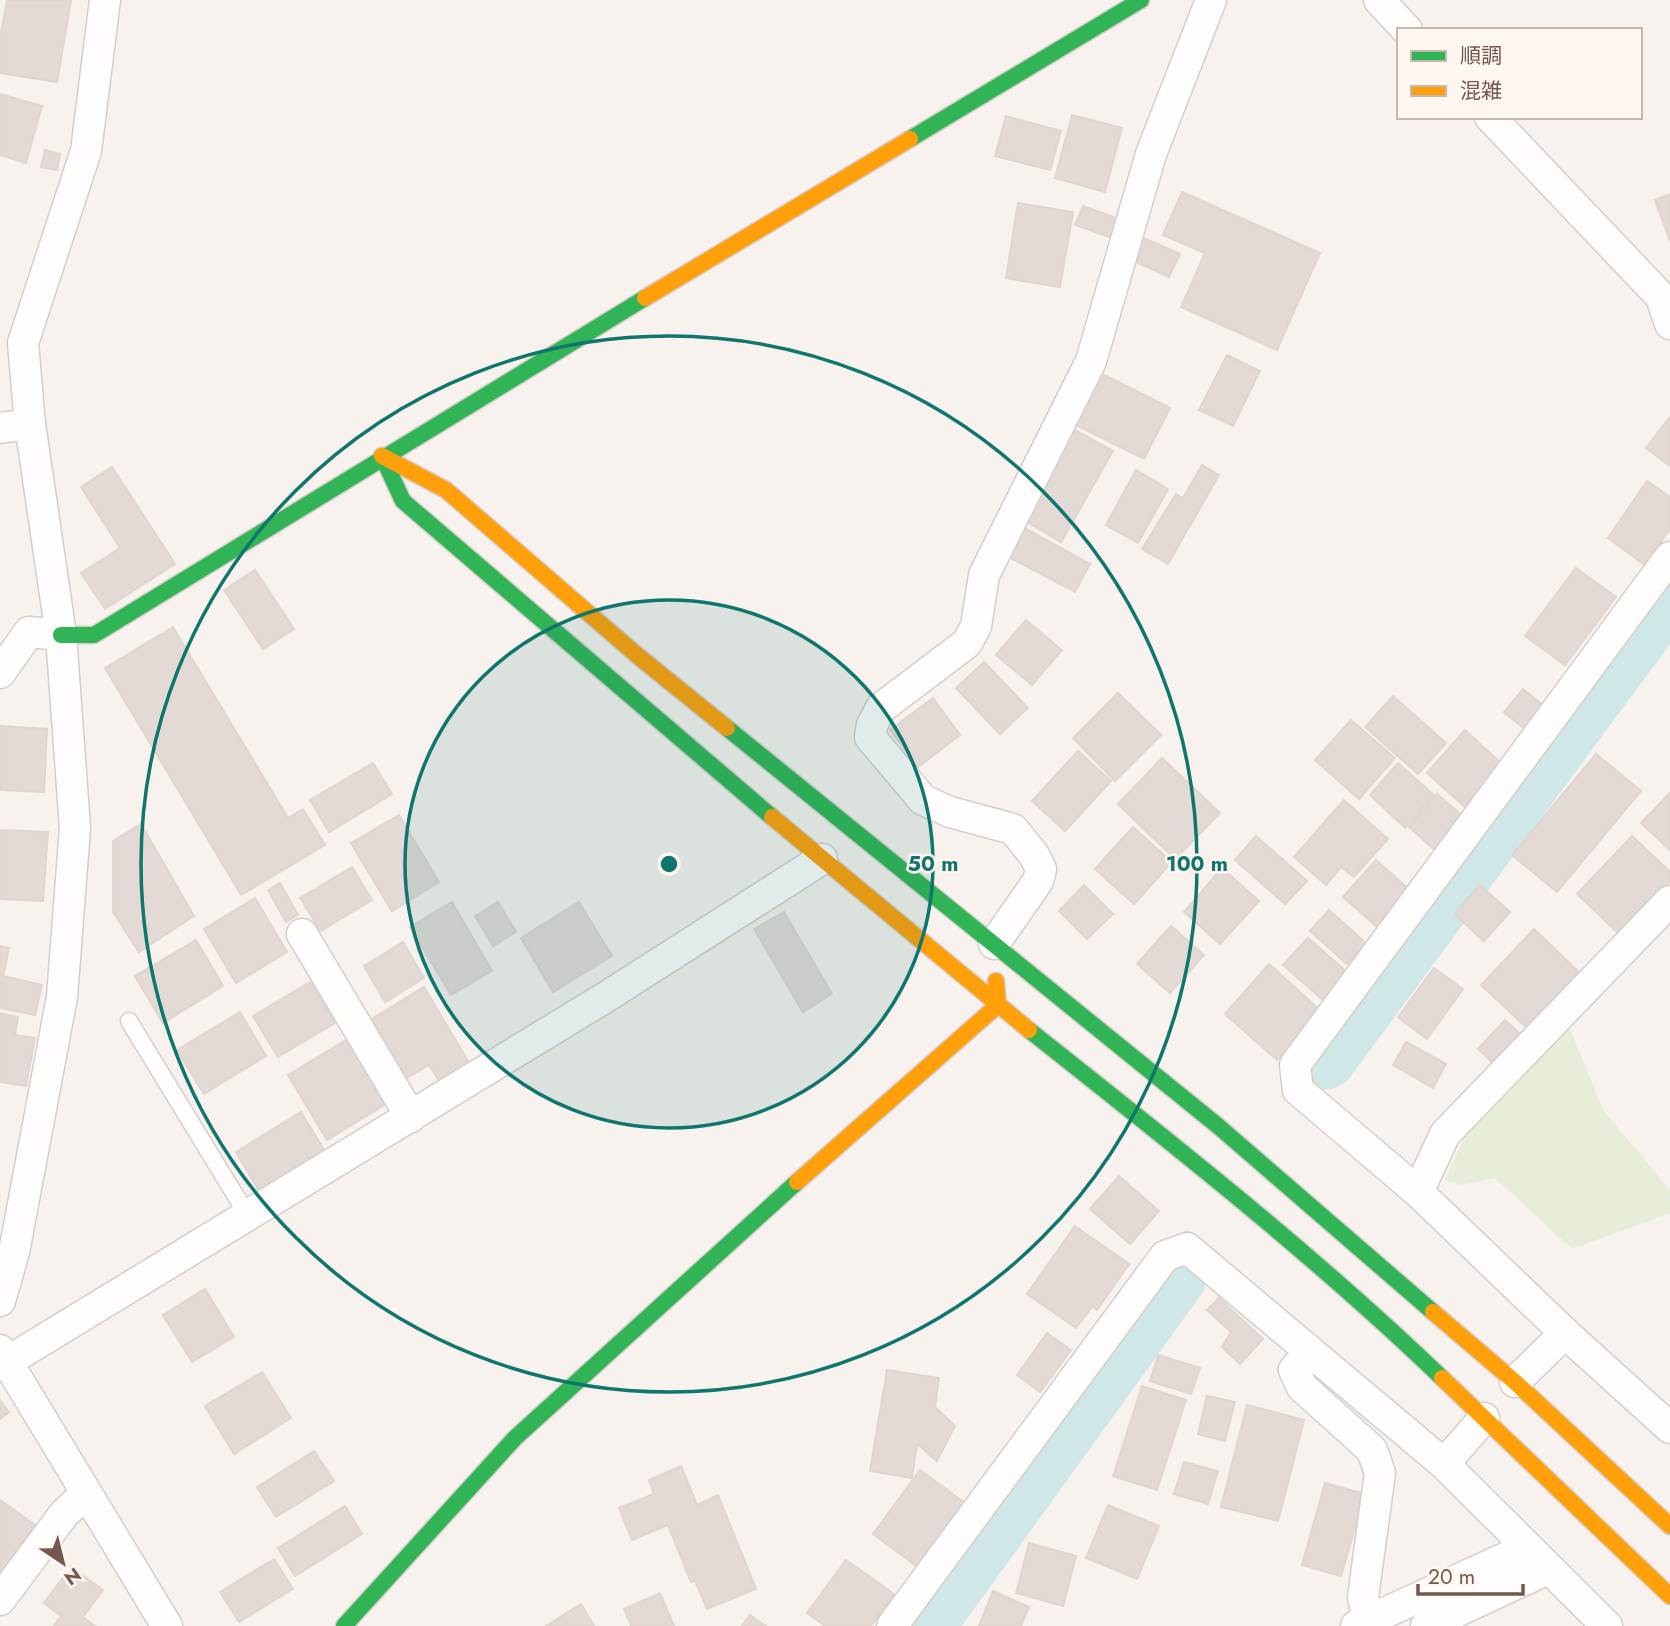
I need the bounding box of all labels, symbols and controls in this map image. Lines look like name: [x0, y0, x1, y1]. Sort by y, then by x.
legend: [1397, 28, 1642, 119]
text: 順調: [1460, 41, 1502, 71]
text: 混雑: [1460, 76, 1502, 106]
text: 50 m: [908, 849, 958, 879]
text: 100 m: [1166, 849, 1228, 879]
centre of rings: [657, 852, 681, 876]
north arrow: [28, 1528, 98, 1598]
scale bar: [1418, 1552, 1523, 1596]
text: N: [59, 1561, 86, 1592]
text: 20 m: [1428, 1562, 1475, 1592]

